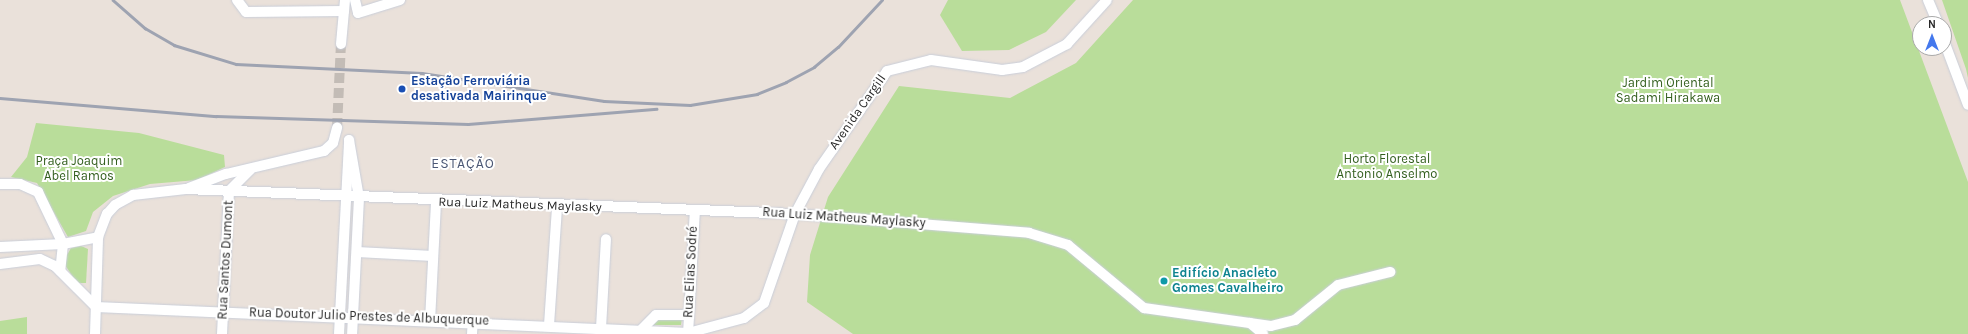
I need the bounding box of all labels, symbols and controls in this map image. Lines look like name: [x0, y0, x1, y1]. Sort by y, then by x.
north arrow: [1912, 16, 1952, 56]
text: N: [1928, 18, 1936, 31]
street label: Avenida Cargill: [826, 71, 890, 153]
place label: Estação Ferroviária desativada Mairinque: [411, 74, 547, 105]
park label: Jardim Oriental Sadami Hirakawa: [1616, 76, 1720, 107]
marker: Estação Ferroviária desativada Mairinque: [396, 83, 408, 95]
park label: Horto Florestal Antonio Anselmo: [1337, 152, 1437, 183]
park label: Praça Joaquim Abel Ramos: [35, 154, 123, 185]
district label: ESTAÇÃO: [431, 156, 495, 172]
street label: Rua Luiz Matheus Maylasky: [438, 194, 602, 216]
street label: Rua Santos Dumont: [215, 200, 237, 320]
street label: Rua Luiz Matheus Maylasky: [762, 205, 926, 231]
street label: Rua Elias Sodré: [681, 226, 701, 318]
place label: Edifício Anacleto Gomes Cavalheiro: [1172, 266, 1283, 297]
marker: Edifício Anacleto Gomes Cavalheiro: [1159, 276, 1169, 286]
street label: Rua Doutor Julio Prestes de Albuquerque: [249, 305, 489, 329]

